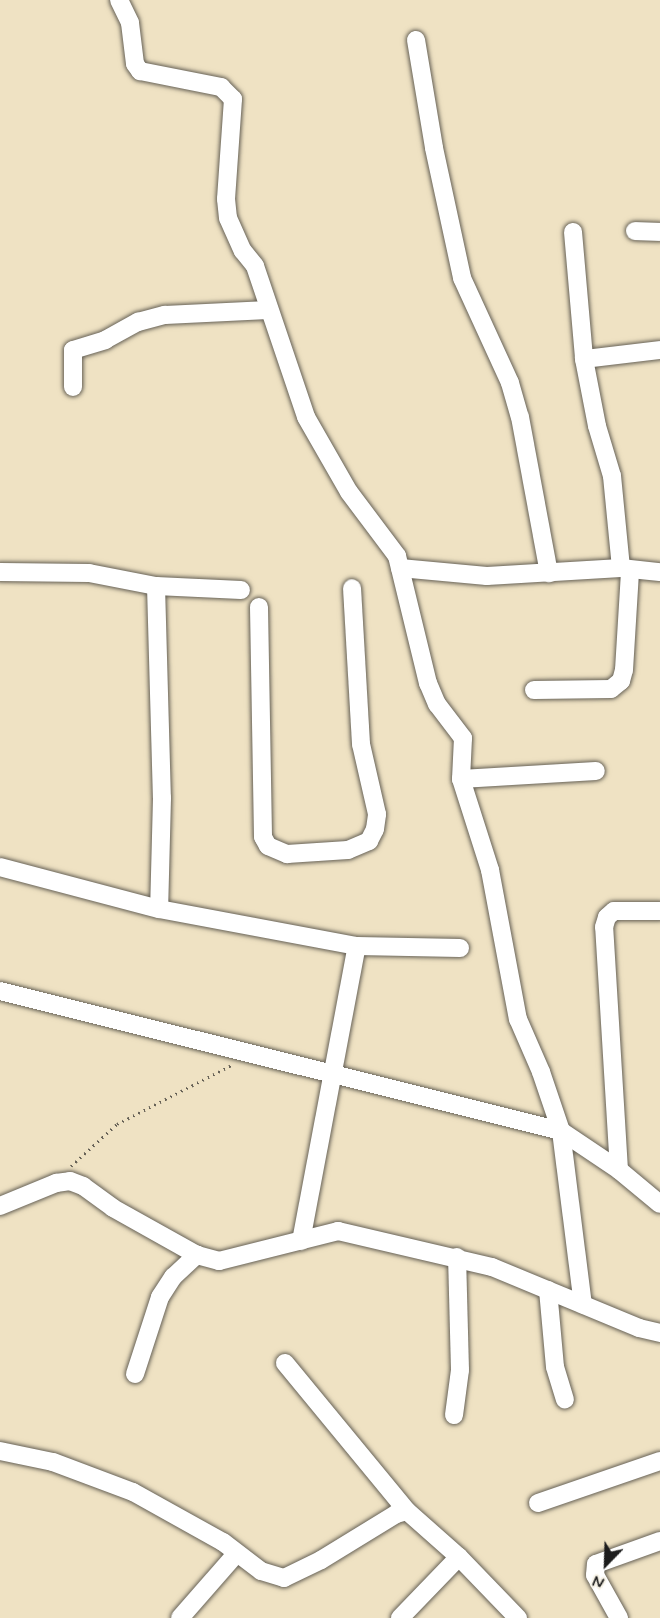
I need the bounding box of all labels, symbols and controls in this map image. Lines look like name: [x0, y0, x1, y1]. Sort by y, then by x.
north arrow: [576, 1534, 636, 1594]
text: N: [590, 1569, 608, 1593]

